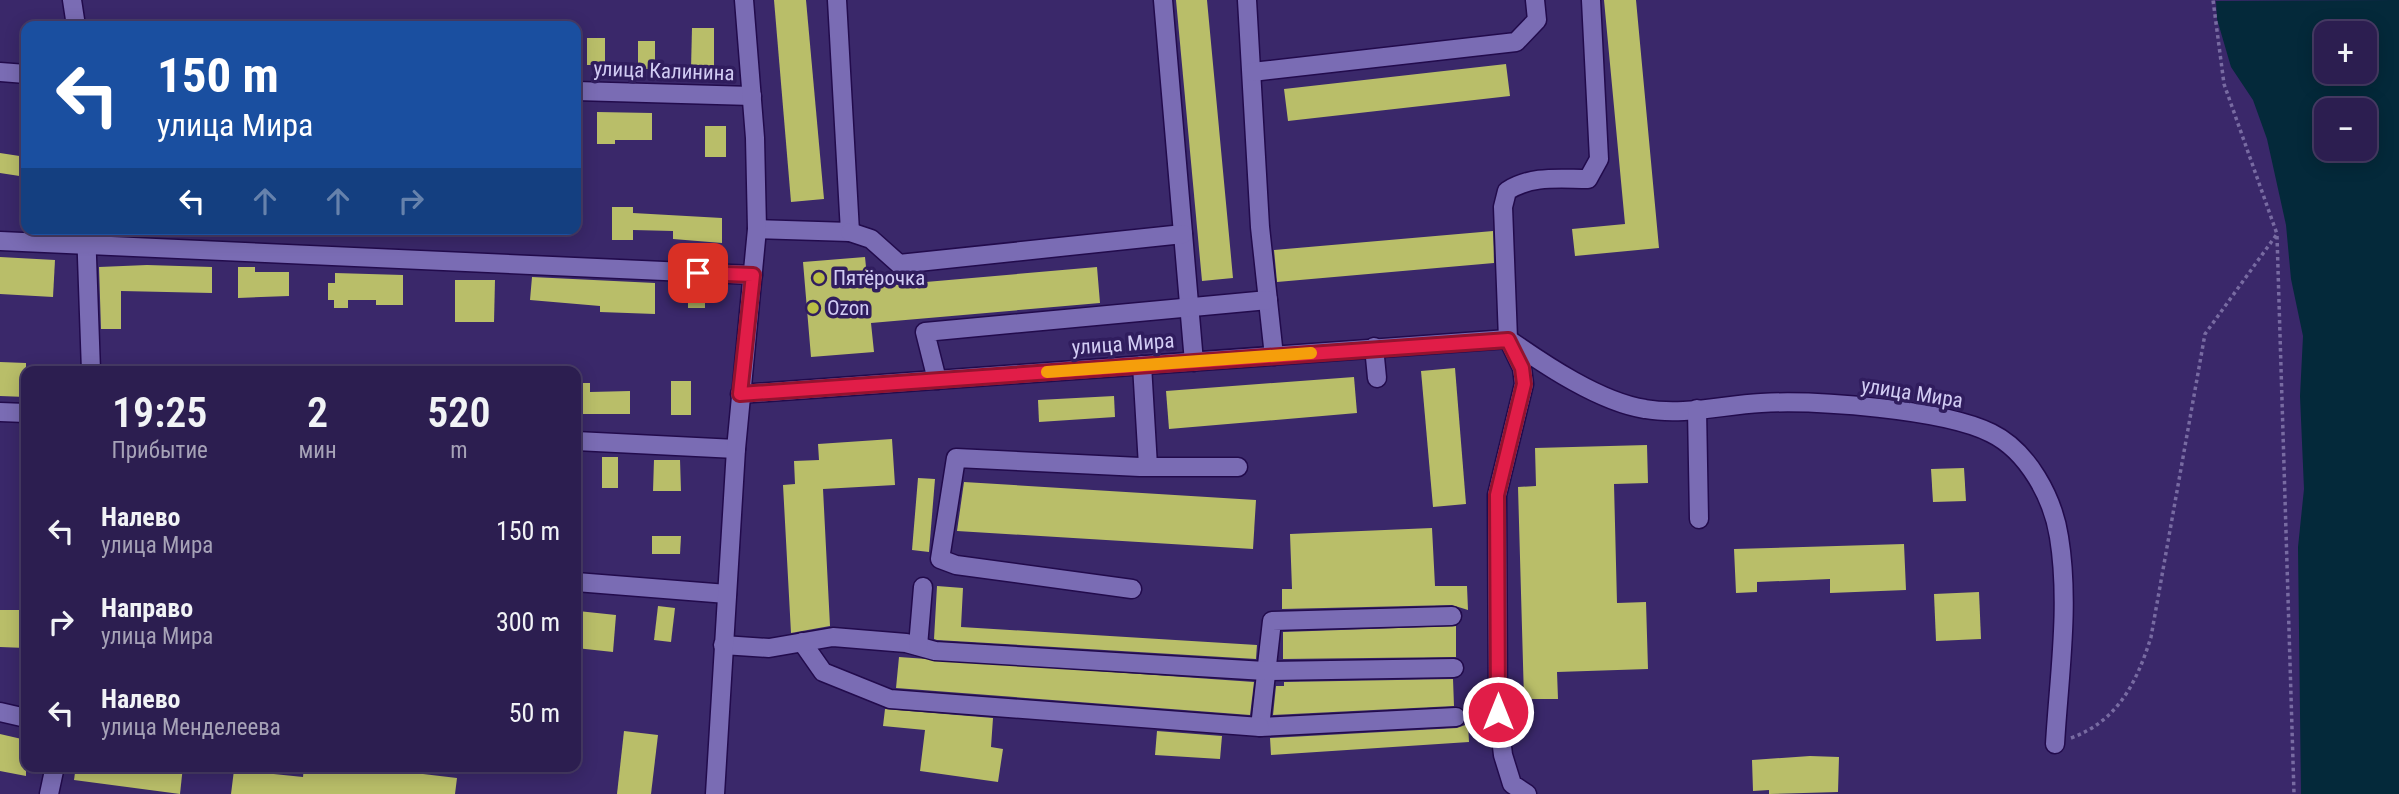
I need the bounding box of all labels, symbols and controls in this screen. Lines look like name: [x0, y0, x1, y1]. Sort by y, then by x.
map controls: [2314, 21, 2377, 161]
button: +: [2314, 21, 2377, 84]
text: 150 m: [157, 47, 279, 104]
icon: left: [42, 49, 133, 140]
street label: улица Калинина: [593, 57, 735, 85]
button: −: [2314, 98, 2377, 161]
text: улица Мира: [157, 106, 313, 144]
icon: left: [173, 182, 211, 220]
icon: ahead: [246, 182, 284, 220]
icon: ahead: [319, 182, 357, 220]
icon: right: [392, 182, 430, 220]
pin: [668, 243, 728, 303]
icon: arrive: [679, 254, 717, 292]
place label: Пятёрочка: [833, 266, 925, 290]
marker: Пятёрочка: [811, 270, 827, 286]
place label: Ozon: [827, 296, 869, 320]
marker: Ozon: [805, 300, 821, 316]
street label: улица Мира: [1071, 328, 1175, 360]
street label: улица Мира: [1859, 373, 1965, 413]
text: 19:25: [112, 388, 207, 437]
text: 2: [307, 388, 328, 437]
text: 520: [427, 388, 491, 437]
text: Прибытие: [111, 437, 208, 464]
text: мин: [298, 437, 337, 464]
text: m: [450, 437, 467, 464]
text: Налево: [101, 502, 181, 532]
icon: left: [42, 512, 80, 550]
text: 150 m: [496, 516, 560, 546]
text: улица Мира: [101, 532, 213, 559]
text: Направо: [101, 593, 193, 623]
icon: right: [42, 603, 80, 641]
text: 300 m: [496, 607, 560, 637]
text: улица Мира: [101, 623, 213, 650]
position arrow: [1461, 675, 1535, 749]
text: Налево: [101, 684, 181, 714]
icon: left: [42, 694, 80, 732]
text: 50 m: [509, 698, 560, 728]
text: улица Менделеева: [101, 714, 281, 741]

